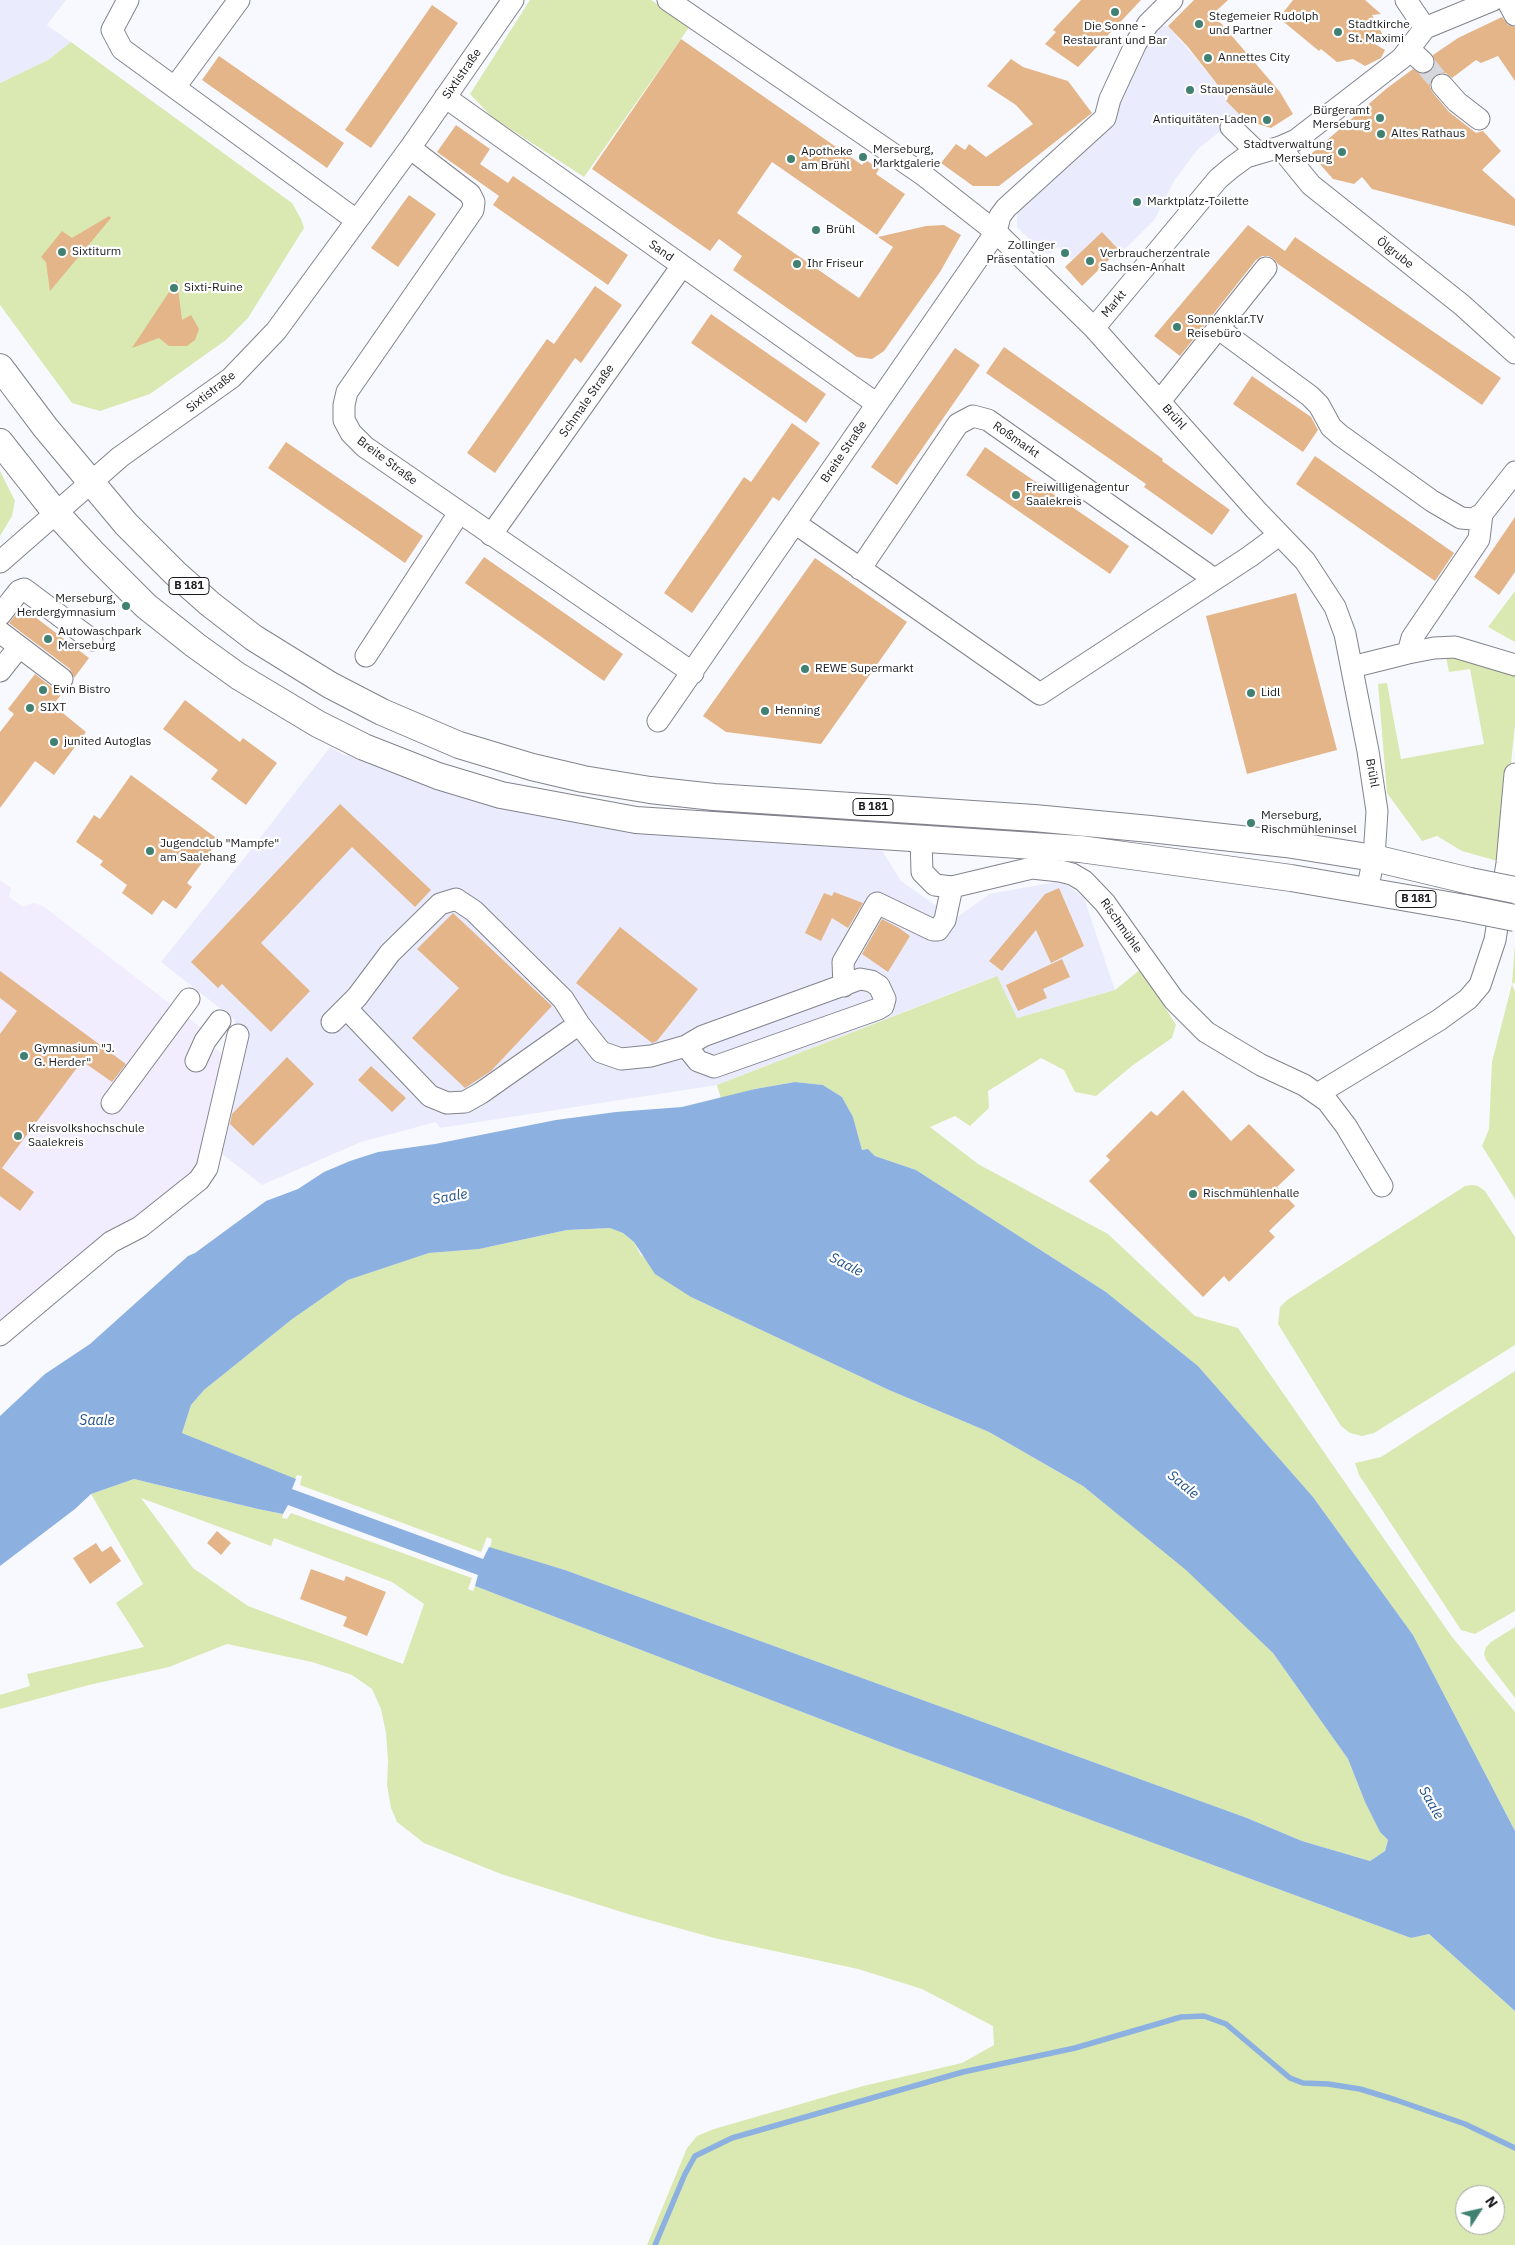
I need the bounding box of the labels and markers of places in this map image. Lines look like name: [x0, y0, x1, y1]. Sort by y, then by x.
marker: Die Sonne - Restaurant und Bar: [1109, 6, 1121, 18]
place label: Stegemeier Rudolph und Partner: [1209, 10, 1319, 38]
marker: Stegemeier Rudolph und Partner: [1193, 18, 1205, 30]
place label: Stadtkirche St. Maximi: [1348, 18, 1410, 46]
place label: Die Sonne - Restaurant und Bar: [1063, 20, 1167, 48]
marker: Stadtkirche St. Maximi: [1332, 26, 1344, 38]
place label: Annettes City: [1218, 51, 1290, 65]
marker: Annettes City: [1202, 52, 1214, 64]
place label: Staupensäule: [1200, 83, 1274, 97]
marker: Staupensäule: [1184, 84, 1196, 96]
place label: Bürgeramt Merseburg: [1313, 104, 1370, 132]
marker: Bürgeramt Merseburg: [1374, 112, 1386, 124]
place label: Antiquitäten-Laden: [1153, 113, 1257, 127]
marker: Antiquitäten-Laden: [1261, 114, 1273, 126]
place label: Altes Rathaus: [1391, 127, 1465, 141]
marker: Altes Rathaus: [1375, 128, 1387, 140]
place label: Stadtverwaltung Merseburg: [1243, 138, 1332, 166]
place label: Merseburg, Marktgalerie: [873, 143, 940, 171]
place label: Apotheke am Brühl: [801, 145, 853, 173]
marker: Stadtverwaltung Merseburg: [1336, 146, 1348, 158]
marker: Merseburg, Marktgalerie: [857, 151, 869, 163]
marker: Apotheke am Brühl: [785, 153, 797, 165]
place label: Marktplatz-Toilette: [1147, 195, 1249, 209]
marker: Marktplatz-Toilette: [1131, 196, 1143, 208]
place label: Brühl: [826, 223, 855, 237]
marker: Brühl: [810, 224, 822, 236]
place label: Zollinger Präsentation: [986, 239, 1055, 267]
place label: Sixtiturm: [72, 245, 121, 259]
marker: Sixtiturm: [56, 246, 68, 258]
marker: Zollinger Präsentation: [1059, 247, 1071, 259]
place label: Verbraucherzentrale Sachsen-Anhalt: [1100, 247, 1210, 275]
marker: Verbraucherzentrale Sachsen-Anhalt: [1084, 255, 1096, 267]
place label: Ihr Friseur: [807, 257, 863, 271]
marker: Ihr Friseur: [791, 258, 803, 270]
place label: Sixti-Ruine: [184, 281, 243, 295]
marker: Sixti-Ruine: [168, 282, 180, 294]
place label: Sonnenklar.TV Reisebüro: [1187, 313, 1264, 341]
marker: Sonnenklar.TV Reisebüro: [1171, 321, 1183, 333]
place label: Freiwilligenagentur Saalekreis: [1026, 481, 1129, 509]
marker: Freiwilligenagentur Saalekreis: [1010, 489, 1022, 501]
place label: Merseburg, Herdergymnasium: [17, 592, 116, 620]
marker: Merseburg, Herdergymnasium: [120, 600, 132, 612]
place label: Autowaschpark Merseburg: [58, 625, 142, 653]
marker: Autowaschpark Merseburg: [42, 633, 54, 645]
place label: REWE Supermarkt: [815, 662, 914, 676]
marker: REWE Supermarkt: [799, 663, 811, 675]
place label: Evin Bistro: [53, 683, 110, 697]
marker: Evin Bistro: [37, 684, 49, 696]
place label: Lidl: [1261, 686, 1280, 700]
marker: Lidl: [1245, 687, 1257, 699]
place label: SIXT: [40, 701, 66, 715]
marker: SIXT: [24, 702, 36, 714]
place label: Henning: [775, 704, 820, 718]
marker: Henning: [759, 705, 771, 717]
place label: junited Autoglas: [64, 735, 151, 749]
marker: junited Autoglas: [48, 736, 60, 748]
place label: Merseburg, Rischmühleninsel: [1261, 809, 1357, 837]
marker: Merseburg, Rischmühleninsel: [1245, 817, 1257, 829]
place label: Jugendclub "Mampfe" am Saalehang: [160, 837, 279, 865]
marker: Jugendclub "Mampfe" am Saalehang: [144, 845, 156, 857]
place label: Gymnasium "J. G. Herder": [34, 1042, 115, 1070]
marker: Gymnasium "J. G. Herder": [18, 1050, 30, 1062]
place label: Kreisvolkshochschule Saalekreis: [28, 1122, 145, 1150]
marker: Kreisvolkshochschule Saalekreis: [12, 1130, 24, 1142]
place label: Rischmühlenhalle: [1203, 1187, 1299, 1201]
marker: Rischmühlenhalle: [1187, 1188, 1199, 1200]

